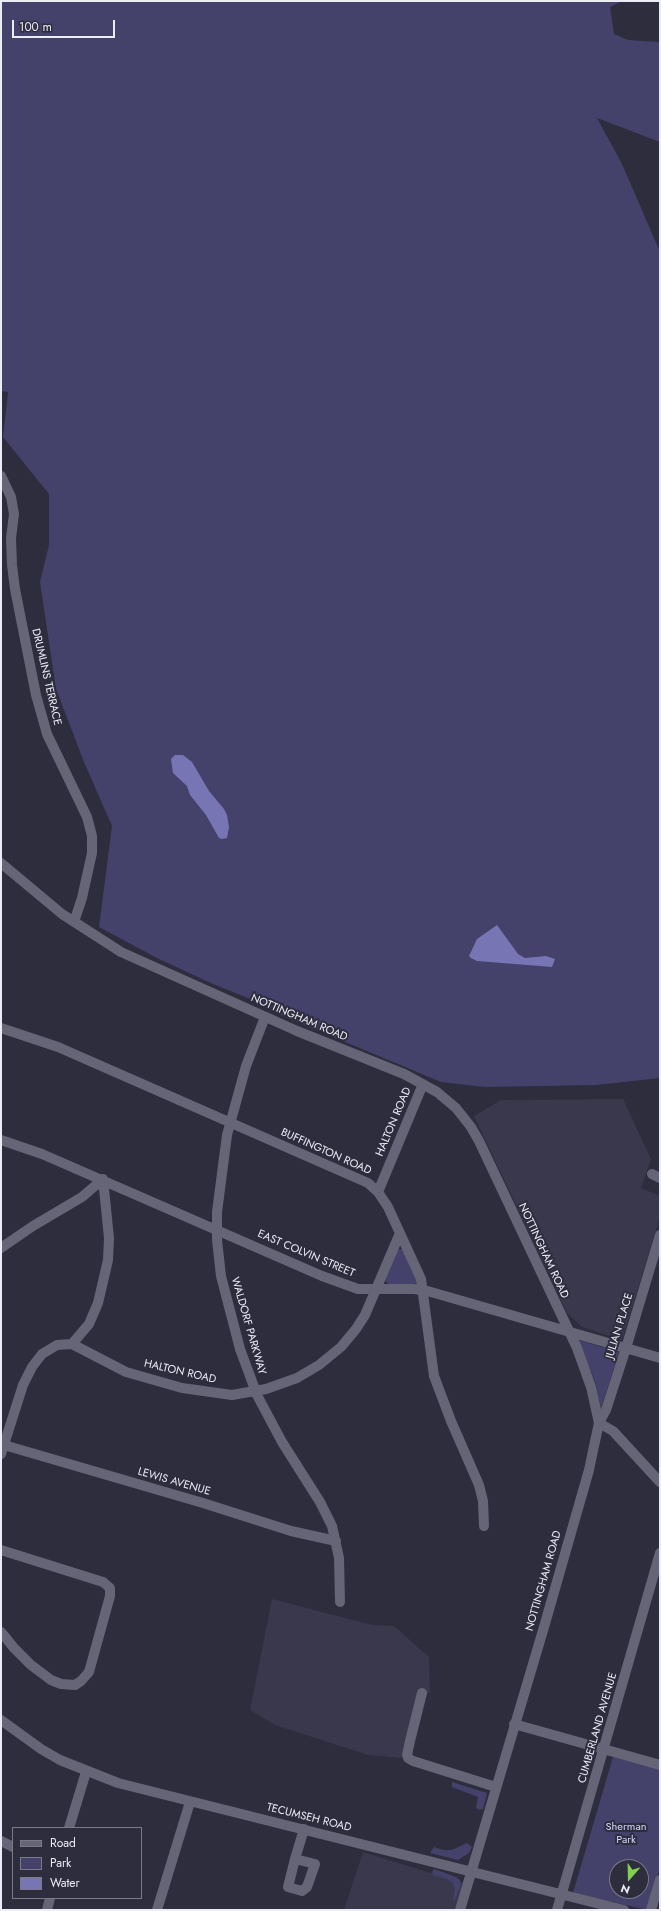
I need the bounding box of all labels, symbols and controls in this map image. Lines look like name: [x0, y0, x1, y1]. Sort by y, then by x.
scale bar: [14, 12, 117, 38]
text: 100 m: [19, 18, 52, 36]
street label: DRUMLINS TERRACE: [28, 627, 64, 727]
street label: NOTTINGHAM ROAD: [249, 992, 349, 1044]
street label: HALTON ROAD: [374, 1086, 414, 1158]
street label: BUFFINGTON ROAD: [279, 1126, 373, 1178]
street label: NOTTINGHAM ROAD: [515, 1201, 571, 1301]
street label: EAST COLVIN STREET: [255, 1228, 357, 1280]
street label: WALDORF PARKWAY: [228, 1276, 268, 1376]
street label: JULIAN PLACE: [604, 1292, 636, 1360]
street label: HALTON ROAD: [143, 1357, 217, 1387]
street label: LEWIS AVENUE: [136, 1465, 212, 1499]
street label: NOTTINGHAM ROAD: [523, 1529, 565, 1633]
street label: CUMBERLAND AVENUE: [576, 1671, 620, 1785]
street label: TECUMSEH ROAD: [265, 1801, 353, 1835]
park label: Sherman Park: [606, 1820, 646, 1846]
legend: [12, 1827, 142, 1899]
text: Road: [50, 1834, 76, 1852]
text: Park: [50, 1854, 71, 1872]
north arrow: [609, 1859, 649, 1899]
text: Water: [50, 1874, 80, 1892]
text: N: [618, 1880, 632, 1898]

